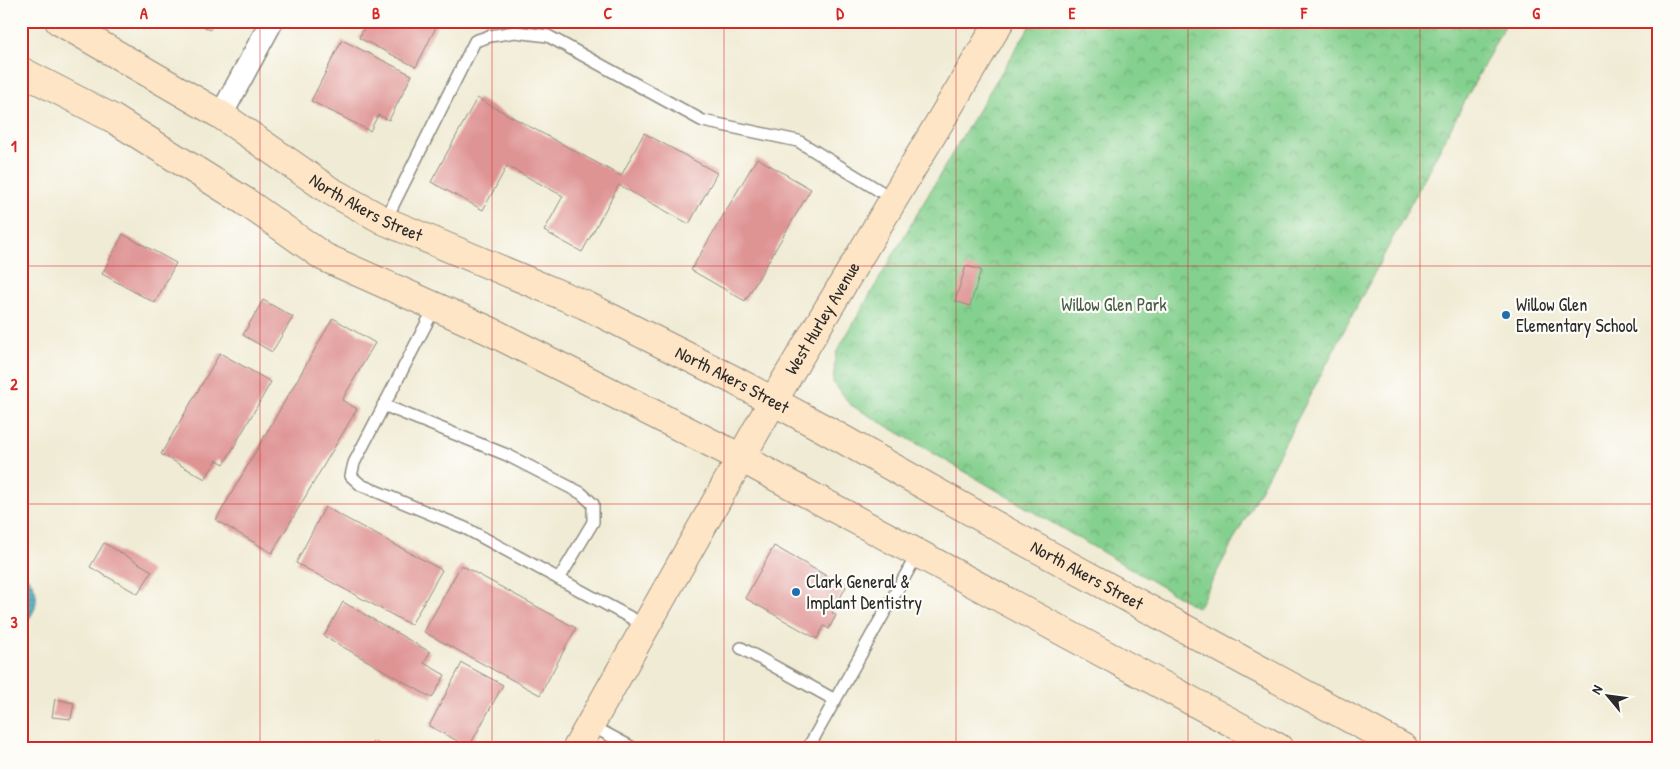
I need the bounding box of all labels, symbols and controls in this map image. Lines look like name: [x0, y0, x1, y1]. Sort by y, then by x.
text: A: [140, 2, 148, 24]
text: B: [372, 2, 380, 24]
text: C: [604, 2, 613, 24]
text: D: [836, 2, 844, 24]
text: E: [1068, 2, 1076, 24]
text: F: [1300, 2, 1308, 24]
text: G: [1532, 2, 1540, 24]
text: 1: [11, 135, 17, 157]
street label: North Akers Street: [305, 167, 427, 248]
street label: West Hurley Avenue: [779, 257, 865, 379]
park label: Willow Glen Park: [1061, 292, 1167, 317]
place label: Willow Glen Elementary School: [1516, 292, 1638, 338]
marker: Willow Glen Elementary School: [1500, 309, 1512, 321]
street label: North Akers Street: [671, 340, 795, 420]
text: 2: [10, 373, 18, 395]
street label: North Akers Street: [1026, 534, 1149, 616]
place label: Clark General & Implant Dentistry: [806, 569, 923, 615]
marker: Clark General & Implant Dentistry: [790, 586, 802, 598]
text: 3: [10, 611, 18, 633]
north arrow: [1582, 672, 1632, 722]
text: N: [1586, 681, 1607, 697]

